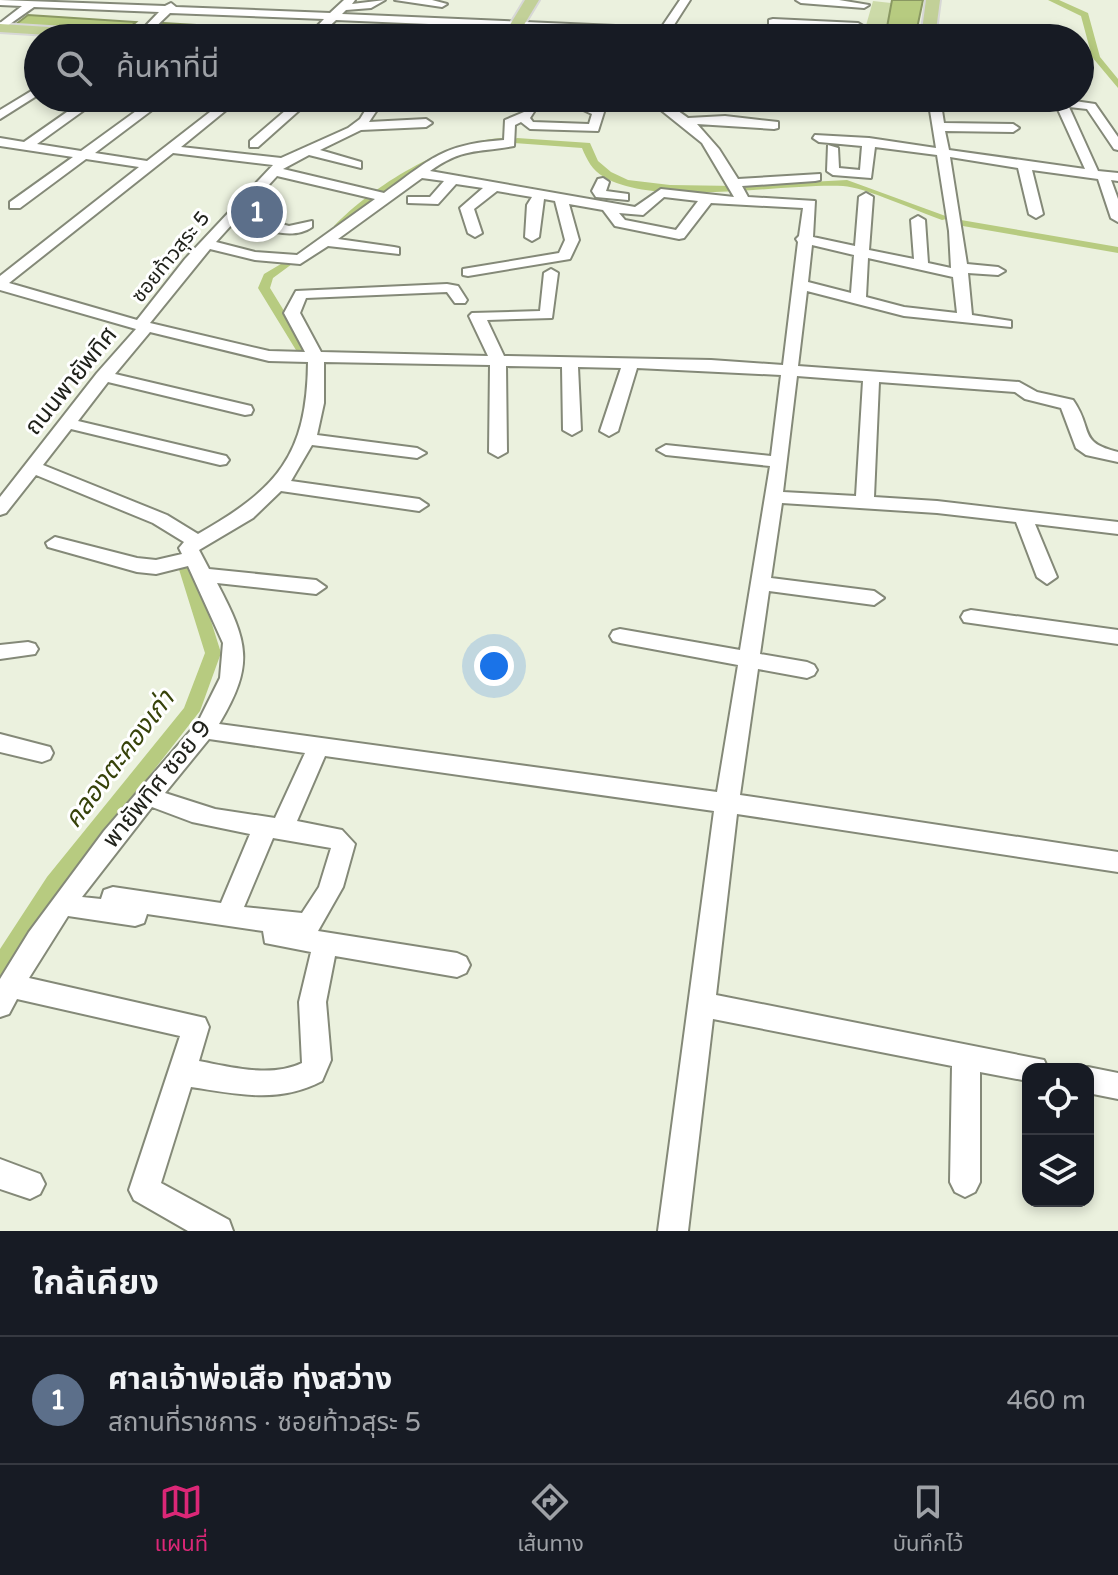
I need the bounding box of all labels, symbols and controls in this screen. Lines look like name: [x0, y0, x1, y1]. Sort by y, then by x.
search box: [24, 24, 1094, 112]
icon: search: [52, 46, 96, 90]
text: ค้นหาที่นี่: [116, 49, 219, 86]
pin: 1: [231, 182, 283, 242]
street label: ซอยท้าวสุระ 5: [127, 207, 215, 307]
street label: ถนนพายัพทิศ: [19, 321, 123, 441]
your location: [474, 646, 514, 686]
water label: คลองตะคองเก่า: [57, 683, 182, 834]
street label: พายัพทิศ ซอย 9: [97, 714, 217, 854]
map controls: [1022, 1063, 1094, 1207]
button: locate: [1022, 1063, 1094, 1135]
button: layers: [1022, 1135, 1094, 1207]
text: ใกล้เคียง: [32, 1263, 159, 1304]
text: ศาลเจ้าพ่อเสือ ทุ่งสว่าง: [108, 1361, 392, 1398]
text: 1: [50, 1385, 66, 1416]
text: 460 m: [1006, 1385, 1086, 1416]
text: สถานที่ราชการ · ซอยท้าวสุระ 5: [108, 1407, 421, 1438]
tab: แผนที่: [155, 1480, 208, 1561]
tab: เส้นทาง: [517, 1480, 584, 1561]
tab: บันทึกไว้: [893, 1480, 963, 1561]

